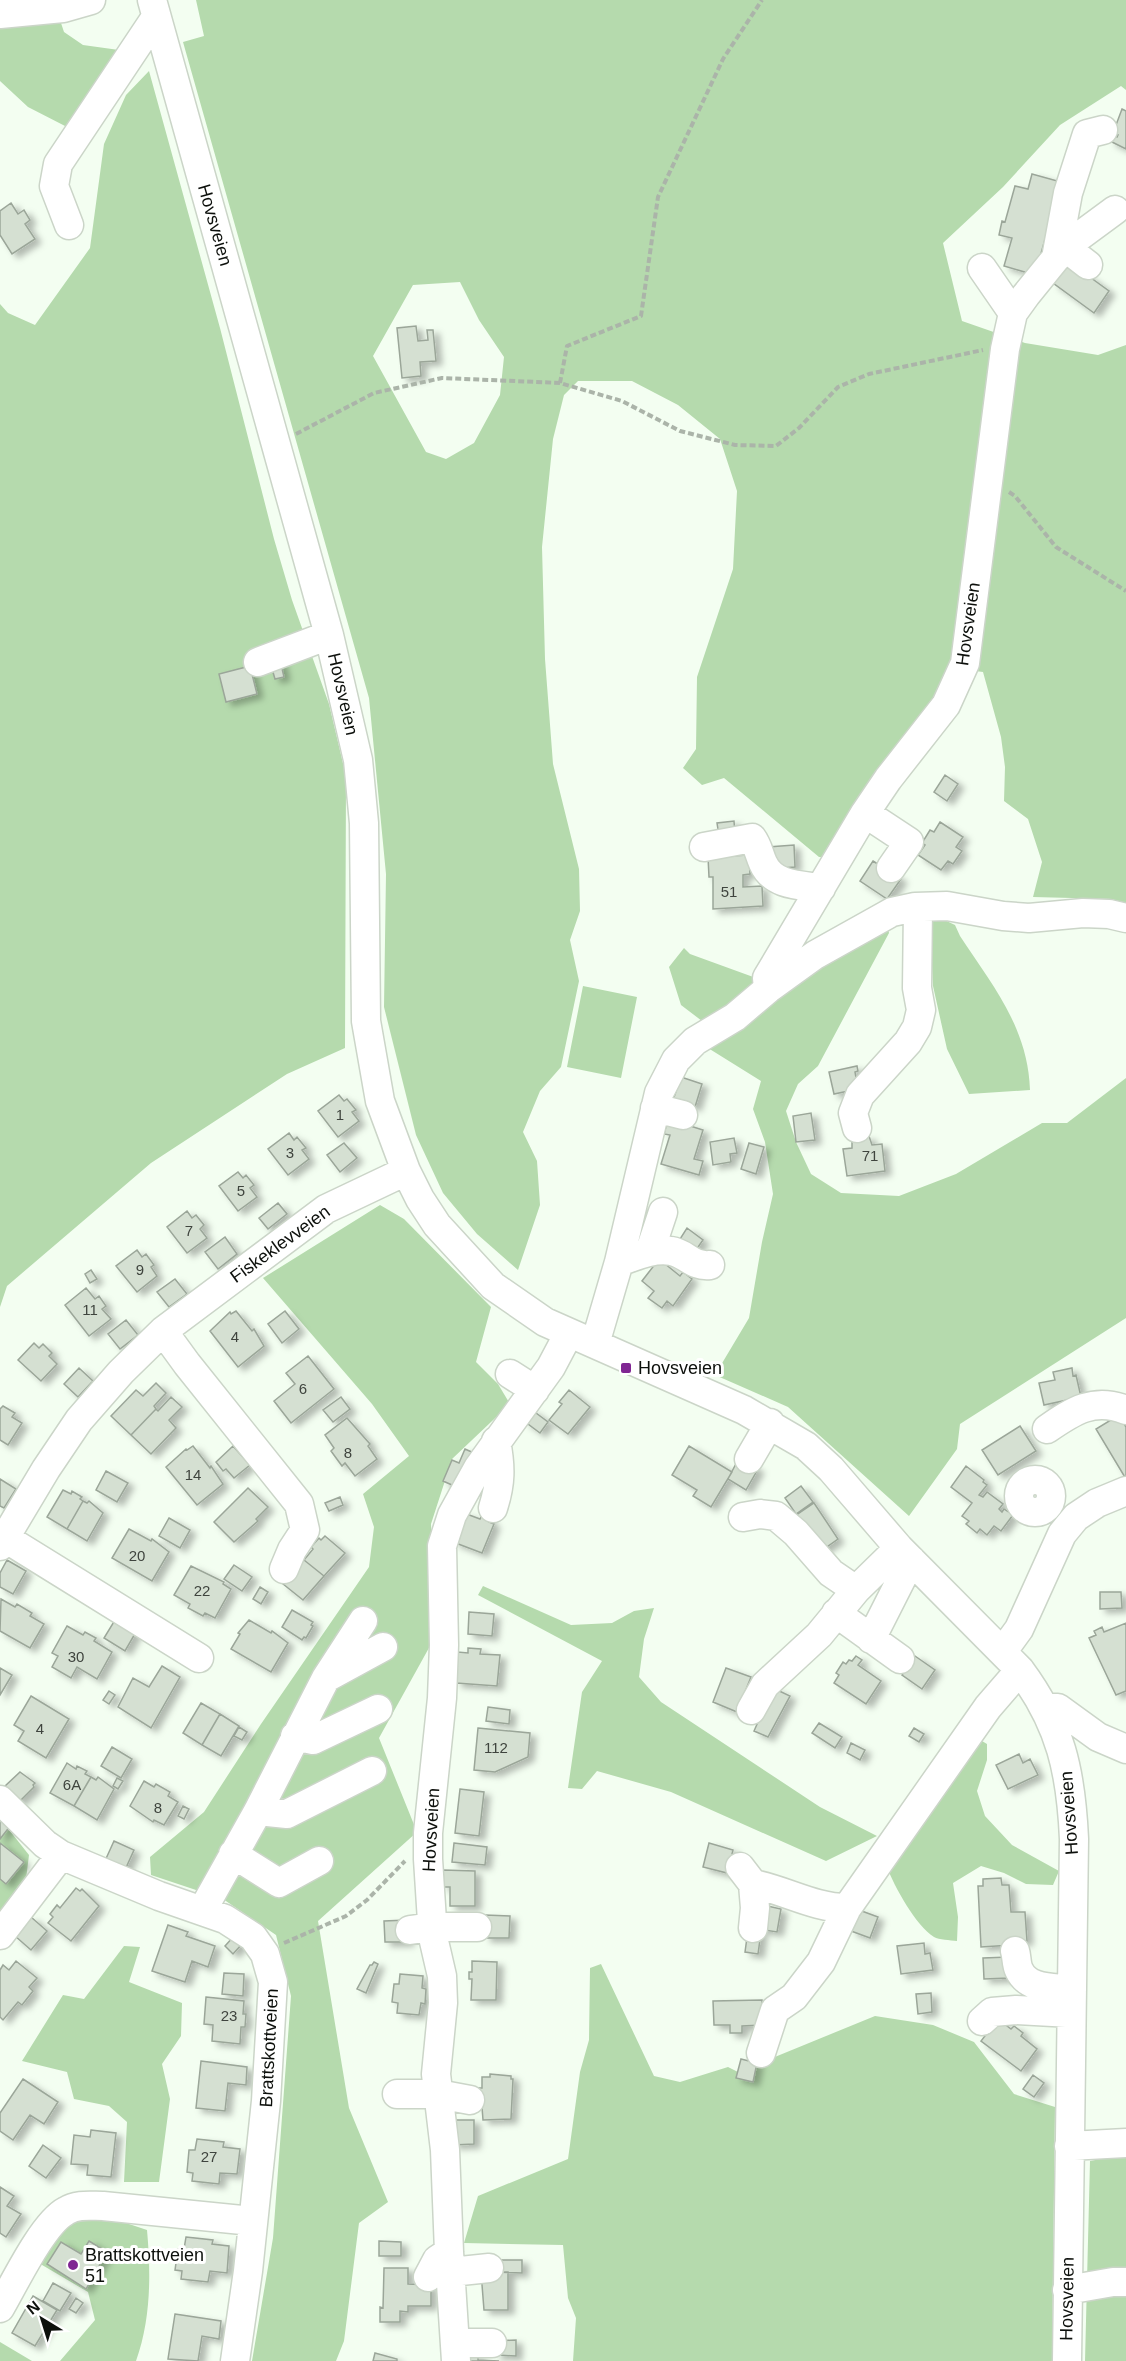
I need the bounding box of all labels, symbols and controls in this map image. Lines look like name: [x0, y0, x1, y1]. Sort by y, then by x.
street label: Hovsveien: [194, 182, 236, 268]
street label: Hovsveien: [952, 581, 984, 667]
street label: Hovsveien: [324, 651, 362, 737]
house number: 51: [721, 883, 737, 900]
house number: 1: [336, 1106, 344, 1123]
house number: 3: [286, 1144, 294, 1161]
house number: 71: [862, 1147, 878, 1164]
house number: 5: [237, 1182, 245, 1199]
street label: Fiskeklevveien: [226, 1201, 334, 1287]
house number: 7: [185, 1222, 193, 1239]
house number: 9: [136, 1261, 144, 1278]
house number: 11: [82, 1301, 98, 1318]
house number: 4: [231, 1328, 239, 1345]
place label: Hovsveien: [638, 1358, 722, 1378]
marker: Hovsveien: [619, 1361, 633, 1375]
house number: 6: [299, 1380, 307, 1397]
house number: 8: [344, 1444, 352, 1461]
house number: 14: [185, 1466, 201, 1483]
house number: 20: [129, 1547, 145, 1564]
house number: 22: [194, 1582, 210, 1599]
house number: 30: [68, 1648, 84, 1665]
house number: 4: [36, 1720, 44, 1737]
house number: 112: [484, 1739, 508, 1756]
street label: Hovsveien: [1056, 1770, 1082, 1856]
house number: 6A: [63, 1776, 81, 1793]
street label: Hovsveien: [419, 1788, 443, 1872]
house number: 8: [154, 1799, 162, 1816]
street label: Brattskottveien: [256, 1988, 282, 2108]
house number: 23: [221, 2007, 237, 2024]
house number: 27: [201, 2148, 217, 2165]
place label: Brattskottveien 51: [85, 2245, 204, 2286]
street label: Hovsveien: [1056, 2257, 1078, 2341]
marker: Brattskottveien 51: [66, 2258, 80, 2272]
north arrow: [12, 2289, 72, 2349]
text: N: [23, 2297, 43, 2318]

